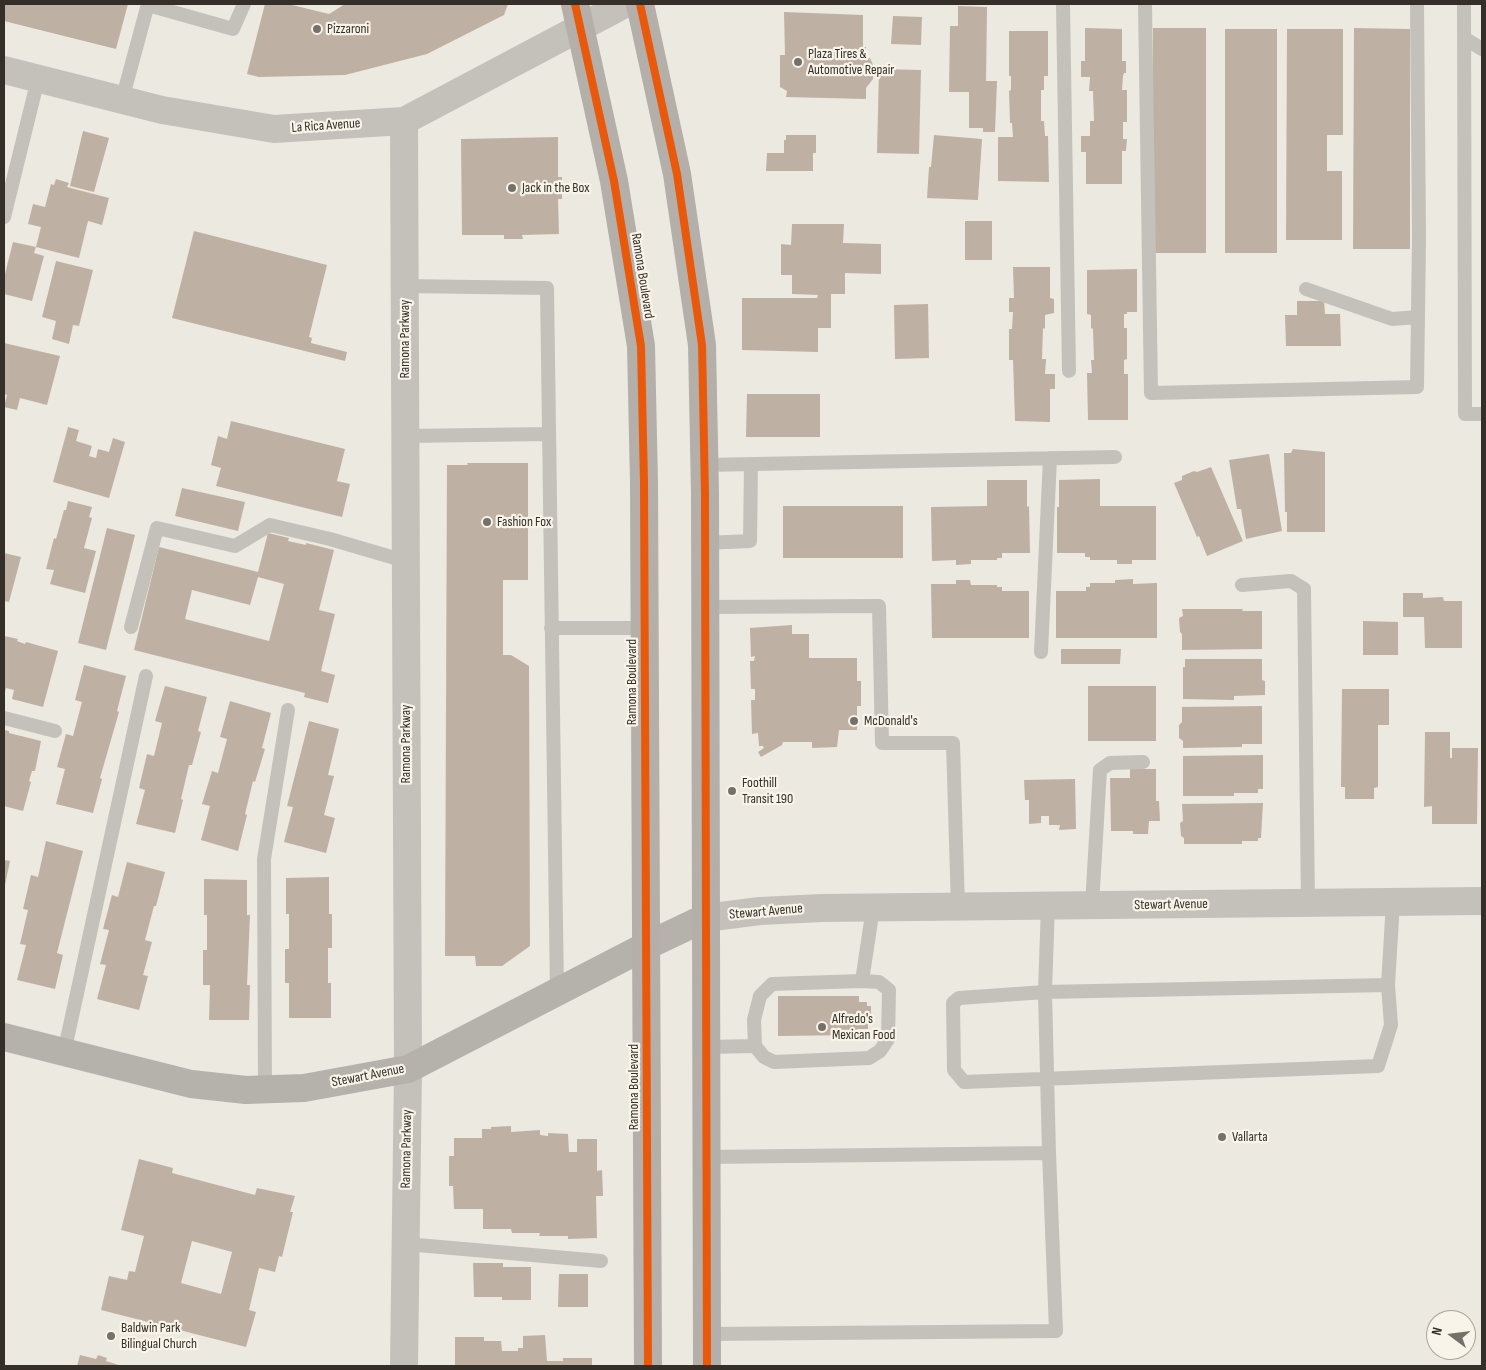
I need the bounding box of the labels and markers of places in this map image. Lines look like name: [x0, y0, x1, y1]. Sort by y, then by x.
place label: Pizzaroni: [327, 21, 369, 37]
marker: Pizzaroni: [311, 23, 323, 35]
place label: Plaza Tires & Automotive Repair: [808, 46, 894, 78]
marker: Plaza Tires & Automotive Repair: [792, 56, 804, 68]
place label: Jack in the Box: [522, 180, 590, 196]
marker: Jack in the Box: [506, 182, 518, 194]
place label: Fashion Fox: [497, 514, 551, 530]
marker: Fashion Fox: [481, 516, 493, 528]
place label: McDonald's: [864, 713, 918, 729]
marker: McDonald's: [848, 715, 860, 727]
place label: Foothill Transit 190: [742, 775, 793, 808]
marker: Foothill Transit 190: [726, 785, 738, 797]
place label: Alfredo's Mexican Food: [832, 1011, 895, 1044]
marker: Alfredo's Mexican Food: [816, 1021, 828, 1033]
place label: Vallarta: [1232, 1129, 1268, 1145]
marker: Vallarta: [1216, 1131, 1228, 1143]
place label: Baldwin Park Bilingual Church: [121, 1320, 197, 1352]
marker: Baldwin Park Bilingual Church: [105, 1330, 117, 1342]

